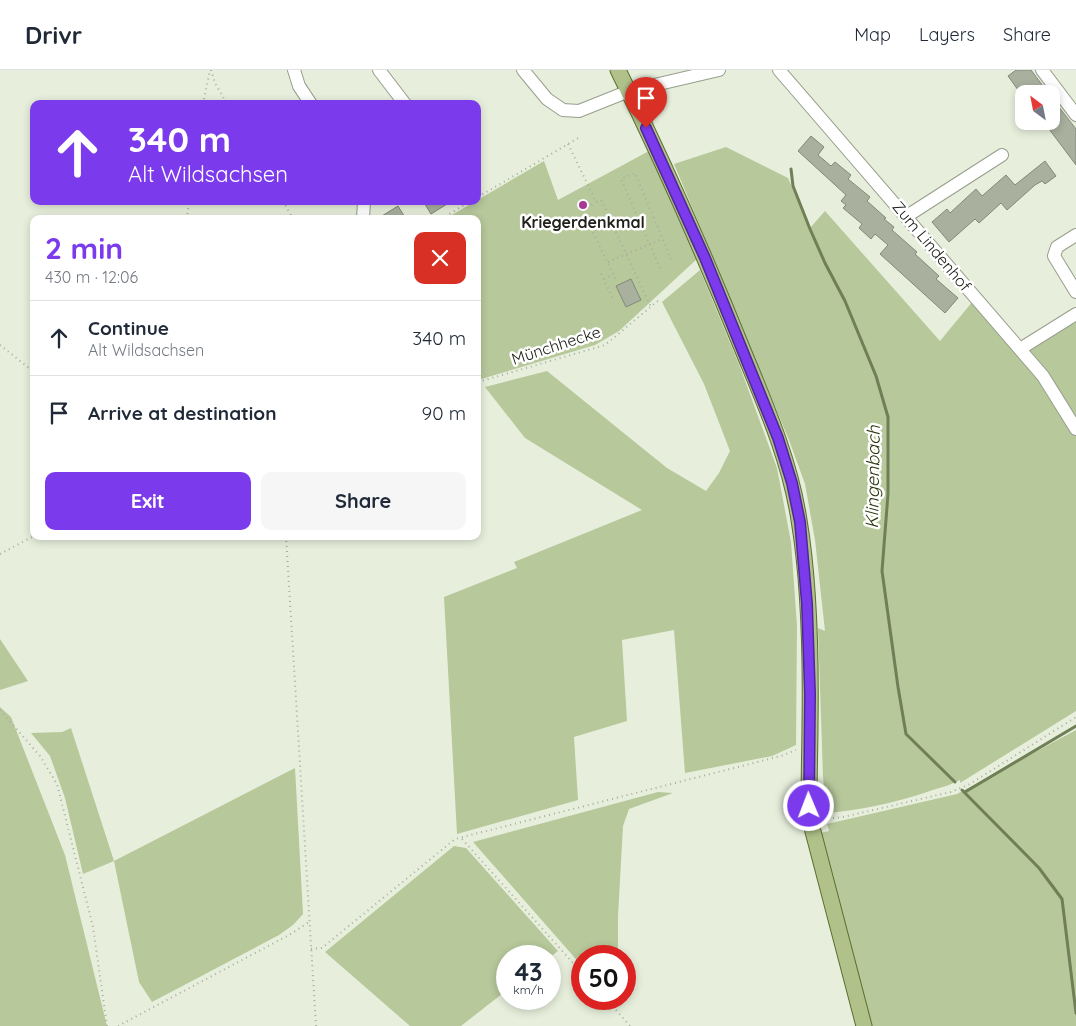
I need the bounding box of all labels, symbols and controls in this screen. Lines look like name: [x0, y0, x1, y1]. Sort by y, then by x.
text: Drivr: [25, 20, 82, 50]
text: Map: [854, 23, 891, 46]
text: Layers: [919, 23, 975, 46]
text: Share: [1003, 23, 1051, 46]
pin: [625, 77, 667, 128]
icon: arrive: [632, 84, 660, 112]
north arrow: [1015, 85, 1060, 130]
map controls: [1015, 85, 1060, 130]
text: 340 m: [128, 117, 231, 161]
icon: ahead: [45, 120, 110, 185]
text: Alt Wildsachsen: [128, 160, 288, 188]
street label: Zum Lindenhof: [888, 197, 976, 295]
marker: Kriegerdenkmal: [577, 199, 589, 211]
place label: Kriegerdenkmal: [521, 212, 645, 232]
text: 2 min: [45, 229, 123, 267]
button: close: [414, 232, 466, 284]
text: 430 m · 12:06: [45, 267, 138, 287]
text: Continue: [88, 316, 169, 340]
street label: Münchhecke: [509, 321, 603, 369]
icon: ahead: [45, 324, 73, 352]
text: 340 m: [412, 326, 466, 350]
text: Alt Wildsachsen: [88, 340, 204, 360]
icon: arrive: [45, 399, 73, 427]
text: Arrive at destination: [88, 401, 277, 425]
text: 90 m: [422, 401, 466, 425]
water label: Klingenbach: [860, 424, 885, 529]
button: Exit: [45, 472, 251, 530]
button: Share: [261, 472, 466, 530]
position arrow: [782, 779, 834, 831]
speed limit sign: 50: [571, 945, 636, 1010]
text: 43: [514, 956, 543, 987]
text: km/h: [513, 982, 544, 997]

